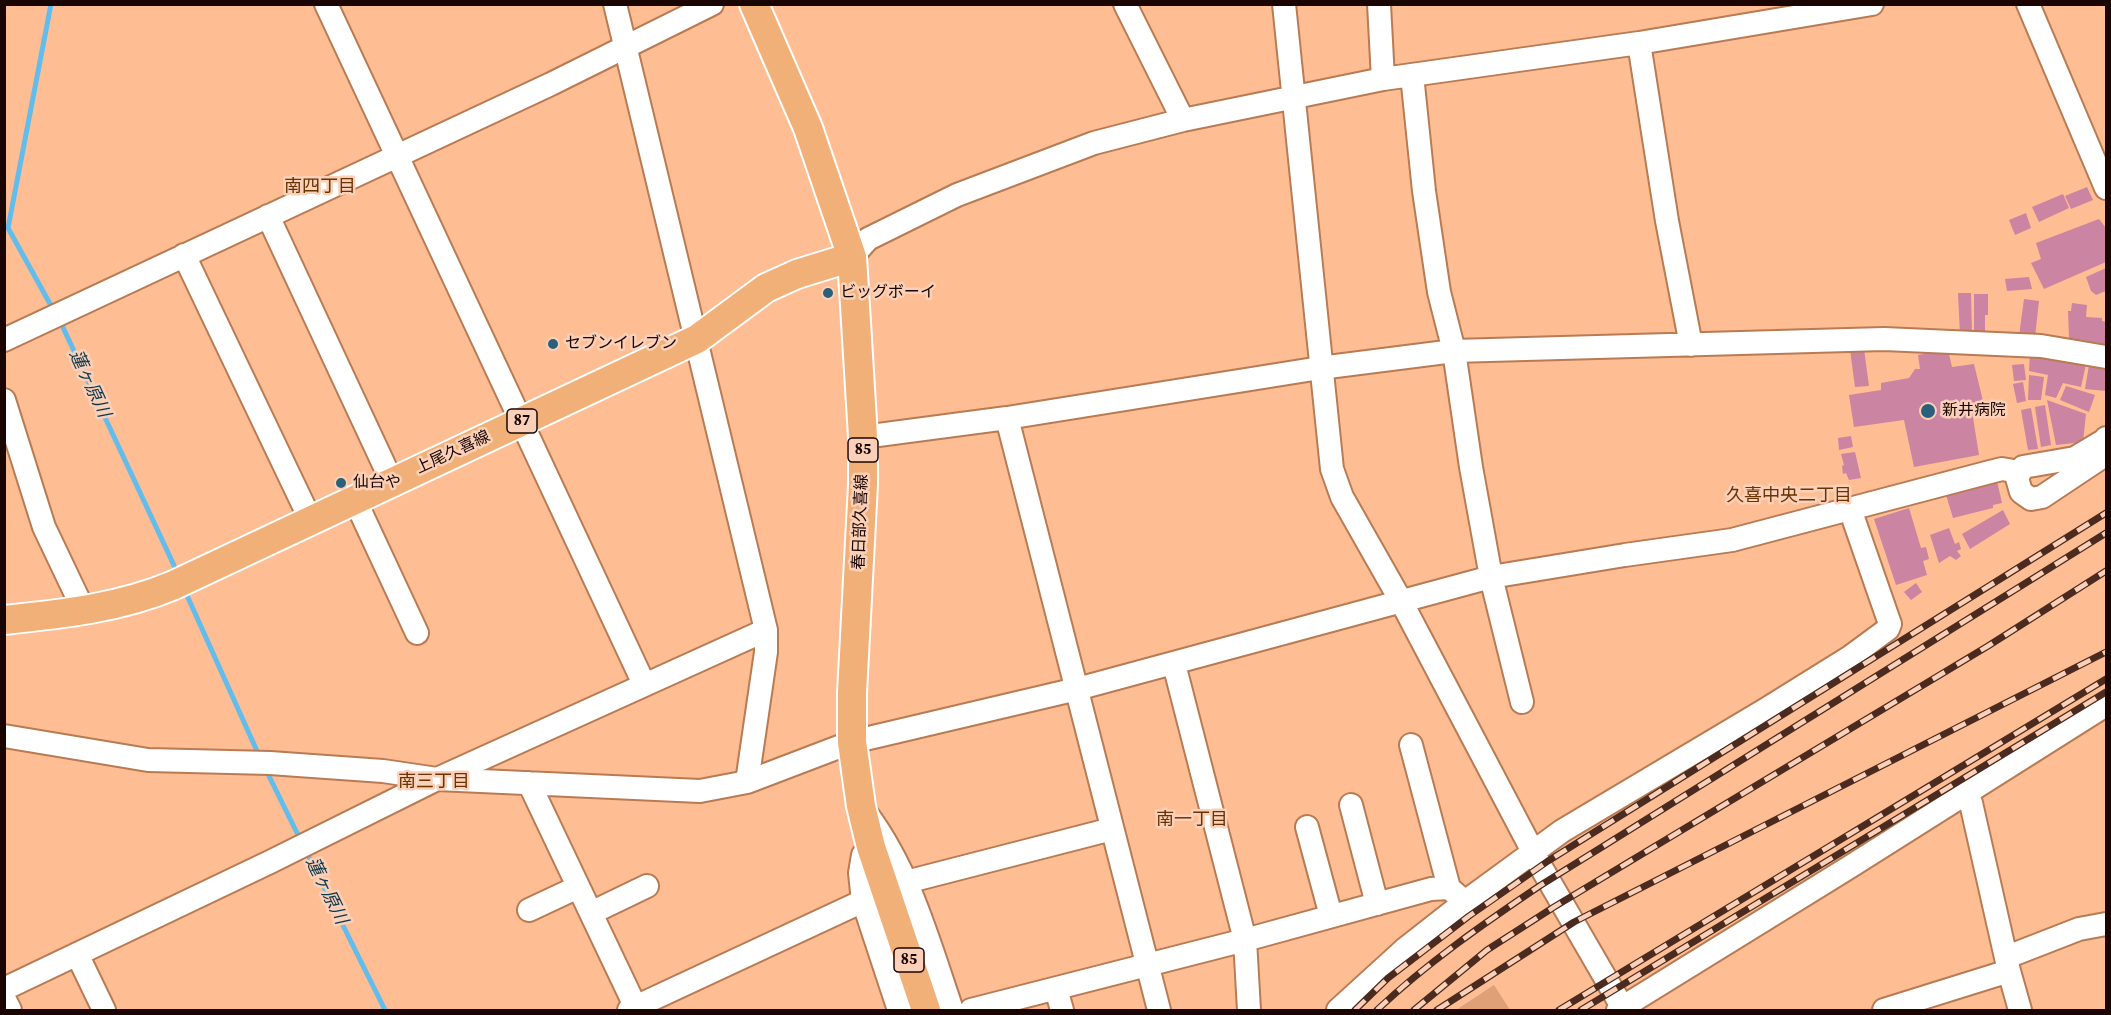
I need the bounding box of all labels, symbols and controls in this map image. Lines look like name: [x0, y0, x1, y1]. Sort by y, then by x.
district label: 南四丁目: [284, 176, 356, 198]
place label: ビッグボーイ: [840, 283, 936, 303]
marker: ビッグボーイ: [821, 286, 835, 300]
place label: セブンイレブン: [565, 334, 677, 354]
marker: セブンイレブン: [546, 337, 560, 351]
water label: 蓮ヶ原川: [64, 347, 114, 421]
place label: 新井病院: [1942, 401, 2006, 421]
marker: 新井病院: [1919, 402, 1937, 420]
road number: 87: [507, 409, 537, 433]
street label: 上尾久喜線: [413, 427, 493, 479]
road number: 85: [848, 438, 878, 462]
place label: 仙台や: [353, 473, 401, 493]
street label: 春日部久喜線: [850, 474, 872, 570]
marker: 仙台や: [334, 476, 348, 490]
district label: 久喜中央二丁目: [1726, 485, 1852, 507]
district label: 南三丁目: [398, 771, 470, 793]
district label: 南一丁目: [1156, 809, 1228, 831]
water label: 蓮ヶ原川: [301, 854, 351, 928]
road number: 85: [894, 948, 924, 972]

